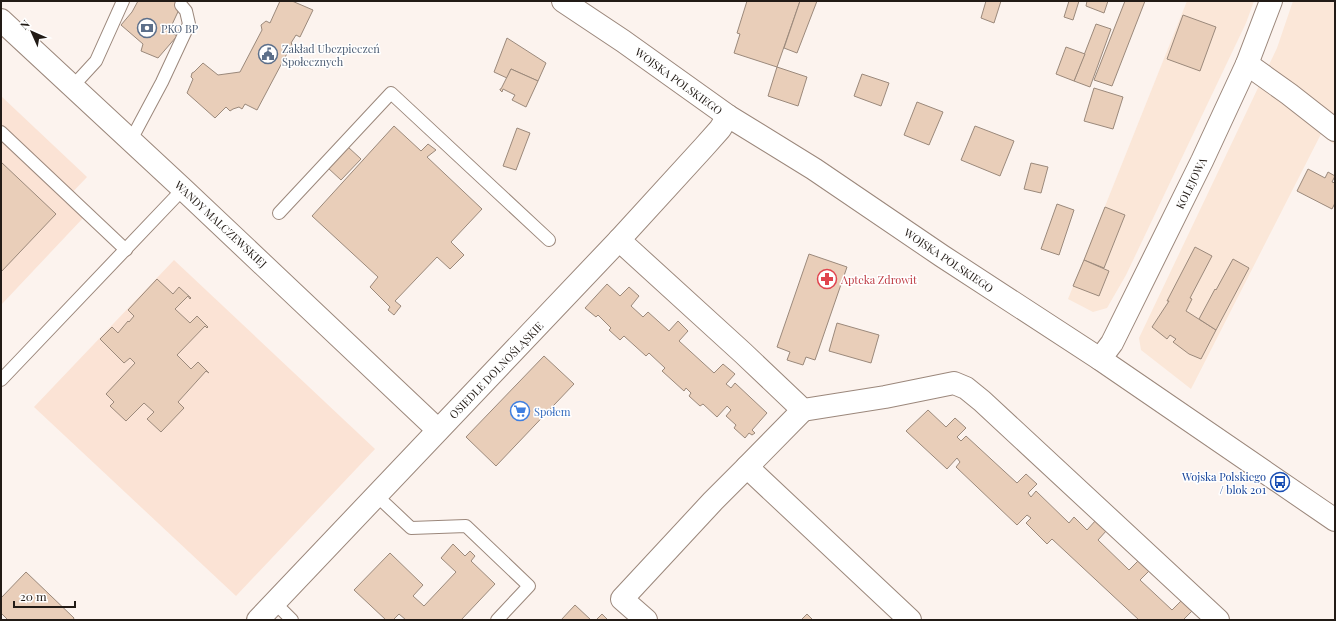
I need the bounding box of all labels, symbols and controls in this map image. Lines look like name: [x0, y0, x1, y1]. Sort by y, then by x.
north arrow: [12, 12, 52, 52]
text: N: [16, 16, 33, 33]
bank icon: PKO BP: [136, 17, 158, 39]
place label: PKO BP: [161, 21, 199, 36]
place label: Zakład Ubezpieczeń Społecznych: [282, 41, 380, 69]
public building icon: Zakład Ubezpieczeń Społecznych: [257, 43, 279, 65]
street label: WOJSKA POLSKIEGO: [631, 44, 726, 118]
street label: KOLEJOWA: [1172, 155, 1210, 211]
street label: WANDY MALCZEWSKIEJ: [171, 177, 271, 271]
street label: WOJSKA POLSKIEGO: [901, 224, 997, 295]
pharmacy icon: Apteka Zdrowit: [816, 268, 838, 290]
place label: Apteka Zdrowit: [840, 272, 917, 287]
street label: OSIEDLE DOLNOŚLĄSKIE: [446, 318, 547, 422]
supermarket icon: Społem: [509, 400, 531, 422]
place label: Społem: [534, 404, 571, 419]
place label: Wojska Polskiego / blok 201: [1181, 469, 1266, 497]
bus stop icon: Wojska Polskiego / blok 201: [1269, 471, 1291, 493]
scale bar: [14, 583, 75, 609]
text: 20 m: [20, 588, 47, 604]

